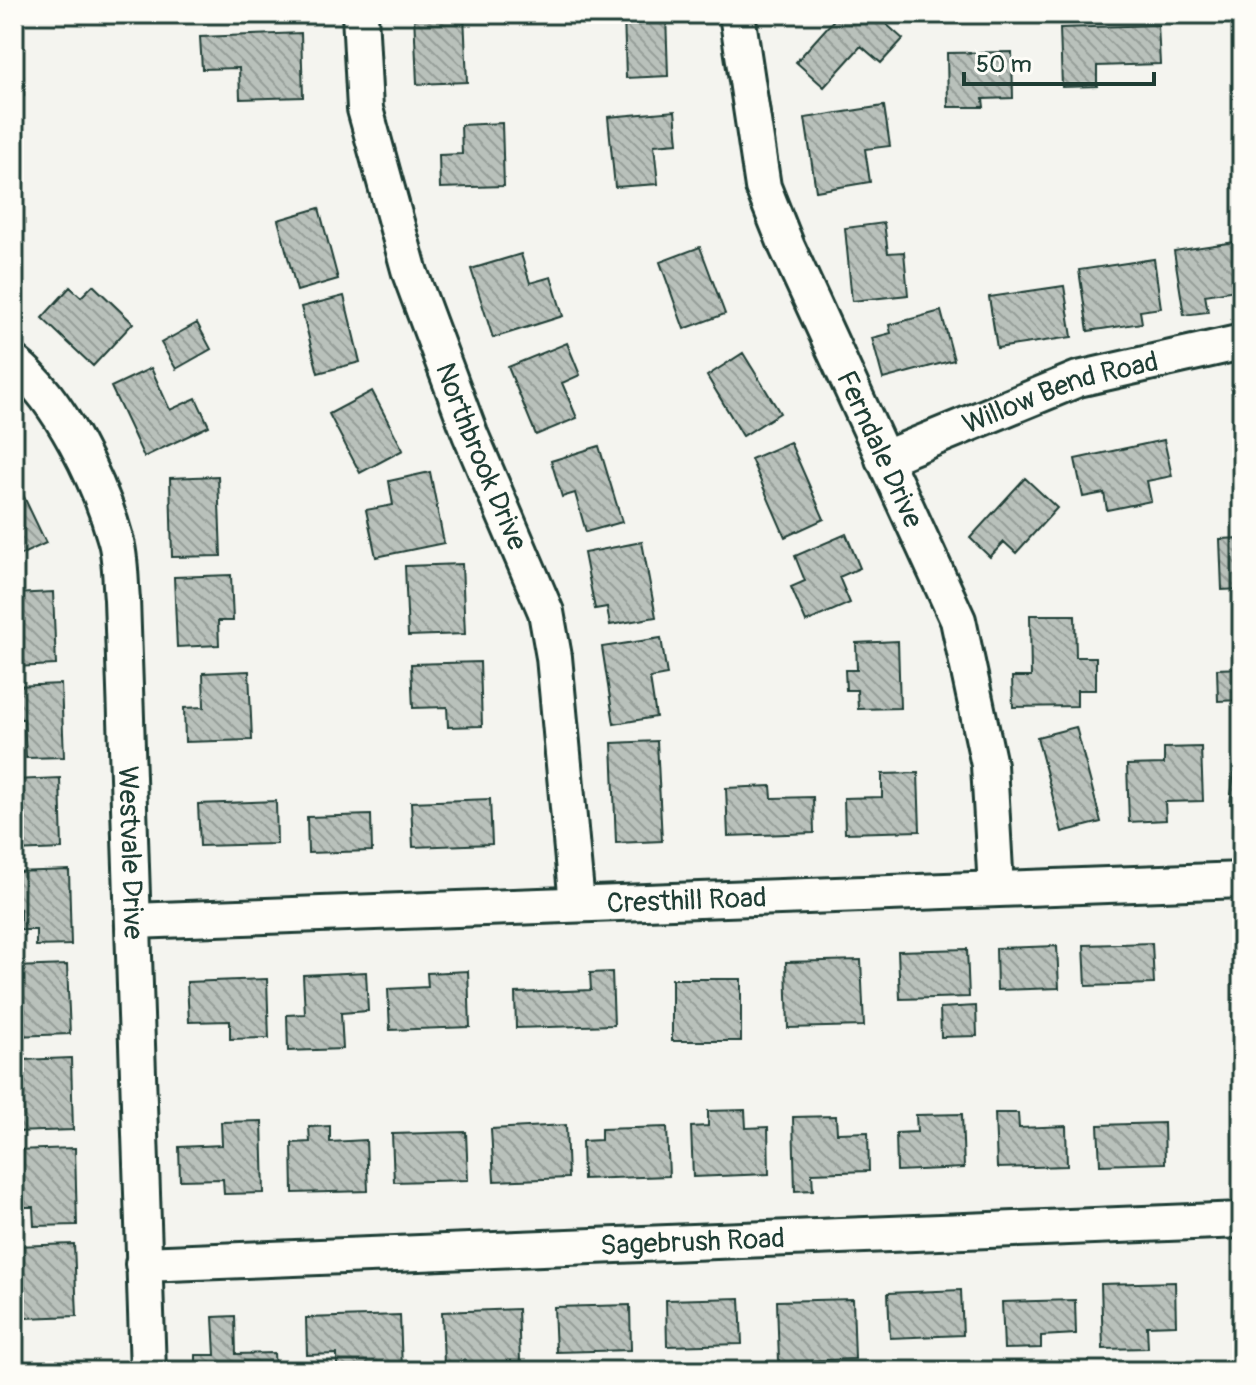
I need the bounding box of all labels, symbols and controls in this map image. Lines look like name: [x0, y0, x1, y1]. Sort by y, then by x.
scale bar: [964, 36, 1154, 86]
text: 50 m: [976, 50, 1032, 79]
street label: Willow Bend Road: [957, 344, 1161, 442]
street label: Northbrook Drive: [428, 358, 535, 556]
street label: Ferndale Drive: [829, 365, 931, 533]
street label: Westvale Drive: [110, 765, 151, 940]
street label: Cresthill Road: [606, 880, 767, 921]
street label: Sagebrush Road: [599, 1221, 786, 1263]

